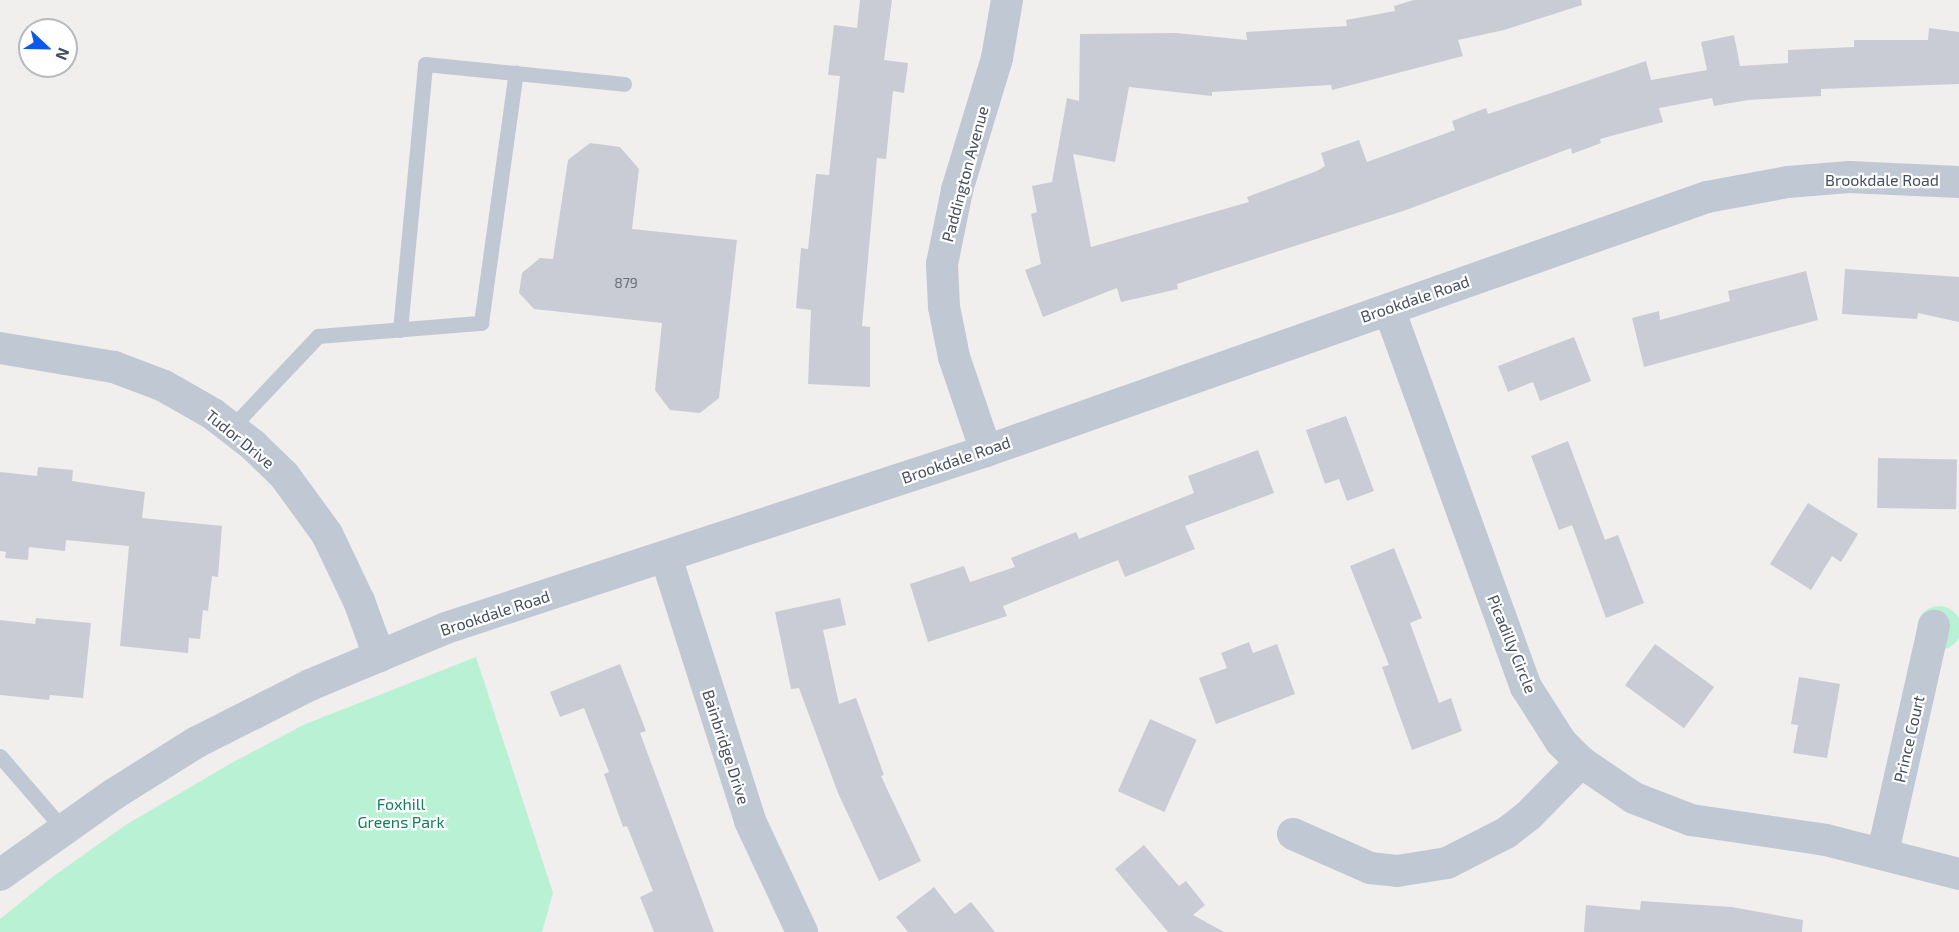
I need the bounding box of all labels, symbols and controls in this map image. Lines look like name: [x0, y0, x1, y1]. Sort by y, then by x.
north arrow: [18, 18, 78, 78]
text: N: [52, 45, 74, 63]
street label: Paddington Avenue: [938, 104, 992, 244]
street label: Brookdale Road: [1825, 170, 1939, 190]
street label: Brookdale Road: [1358, 271, 1472, 327]
house number: 879: [614, 275, 638, 291]
street label: Tudor Drive: [202, 405, 278, 473]
street label: Brookdale Road: [899, 432, 1013, 488]
street label: Brookdale Road: [438, 586, 552, 640]
street label: Picadilly Circle: [1483, 592, 1541, 696]
street label: Bainbridge Drive: [698, 687, 754, 807]
street label: Prince Court: [1890, 694, 1928, 784]
park label: Foxhill Greens Park: [357, 794, 445, 832]

